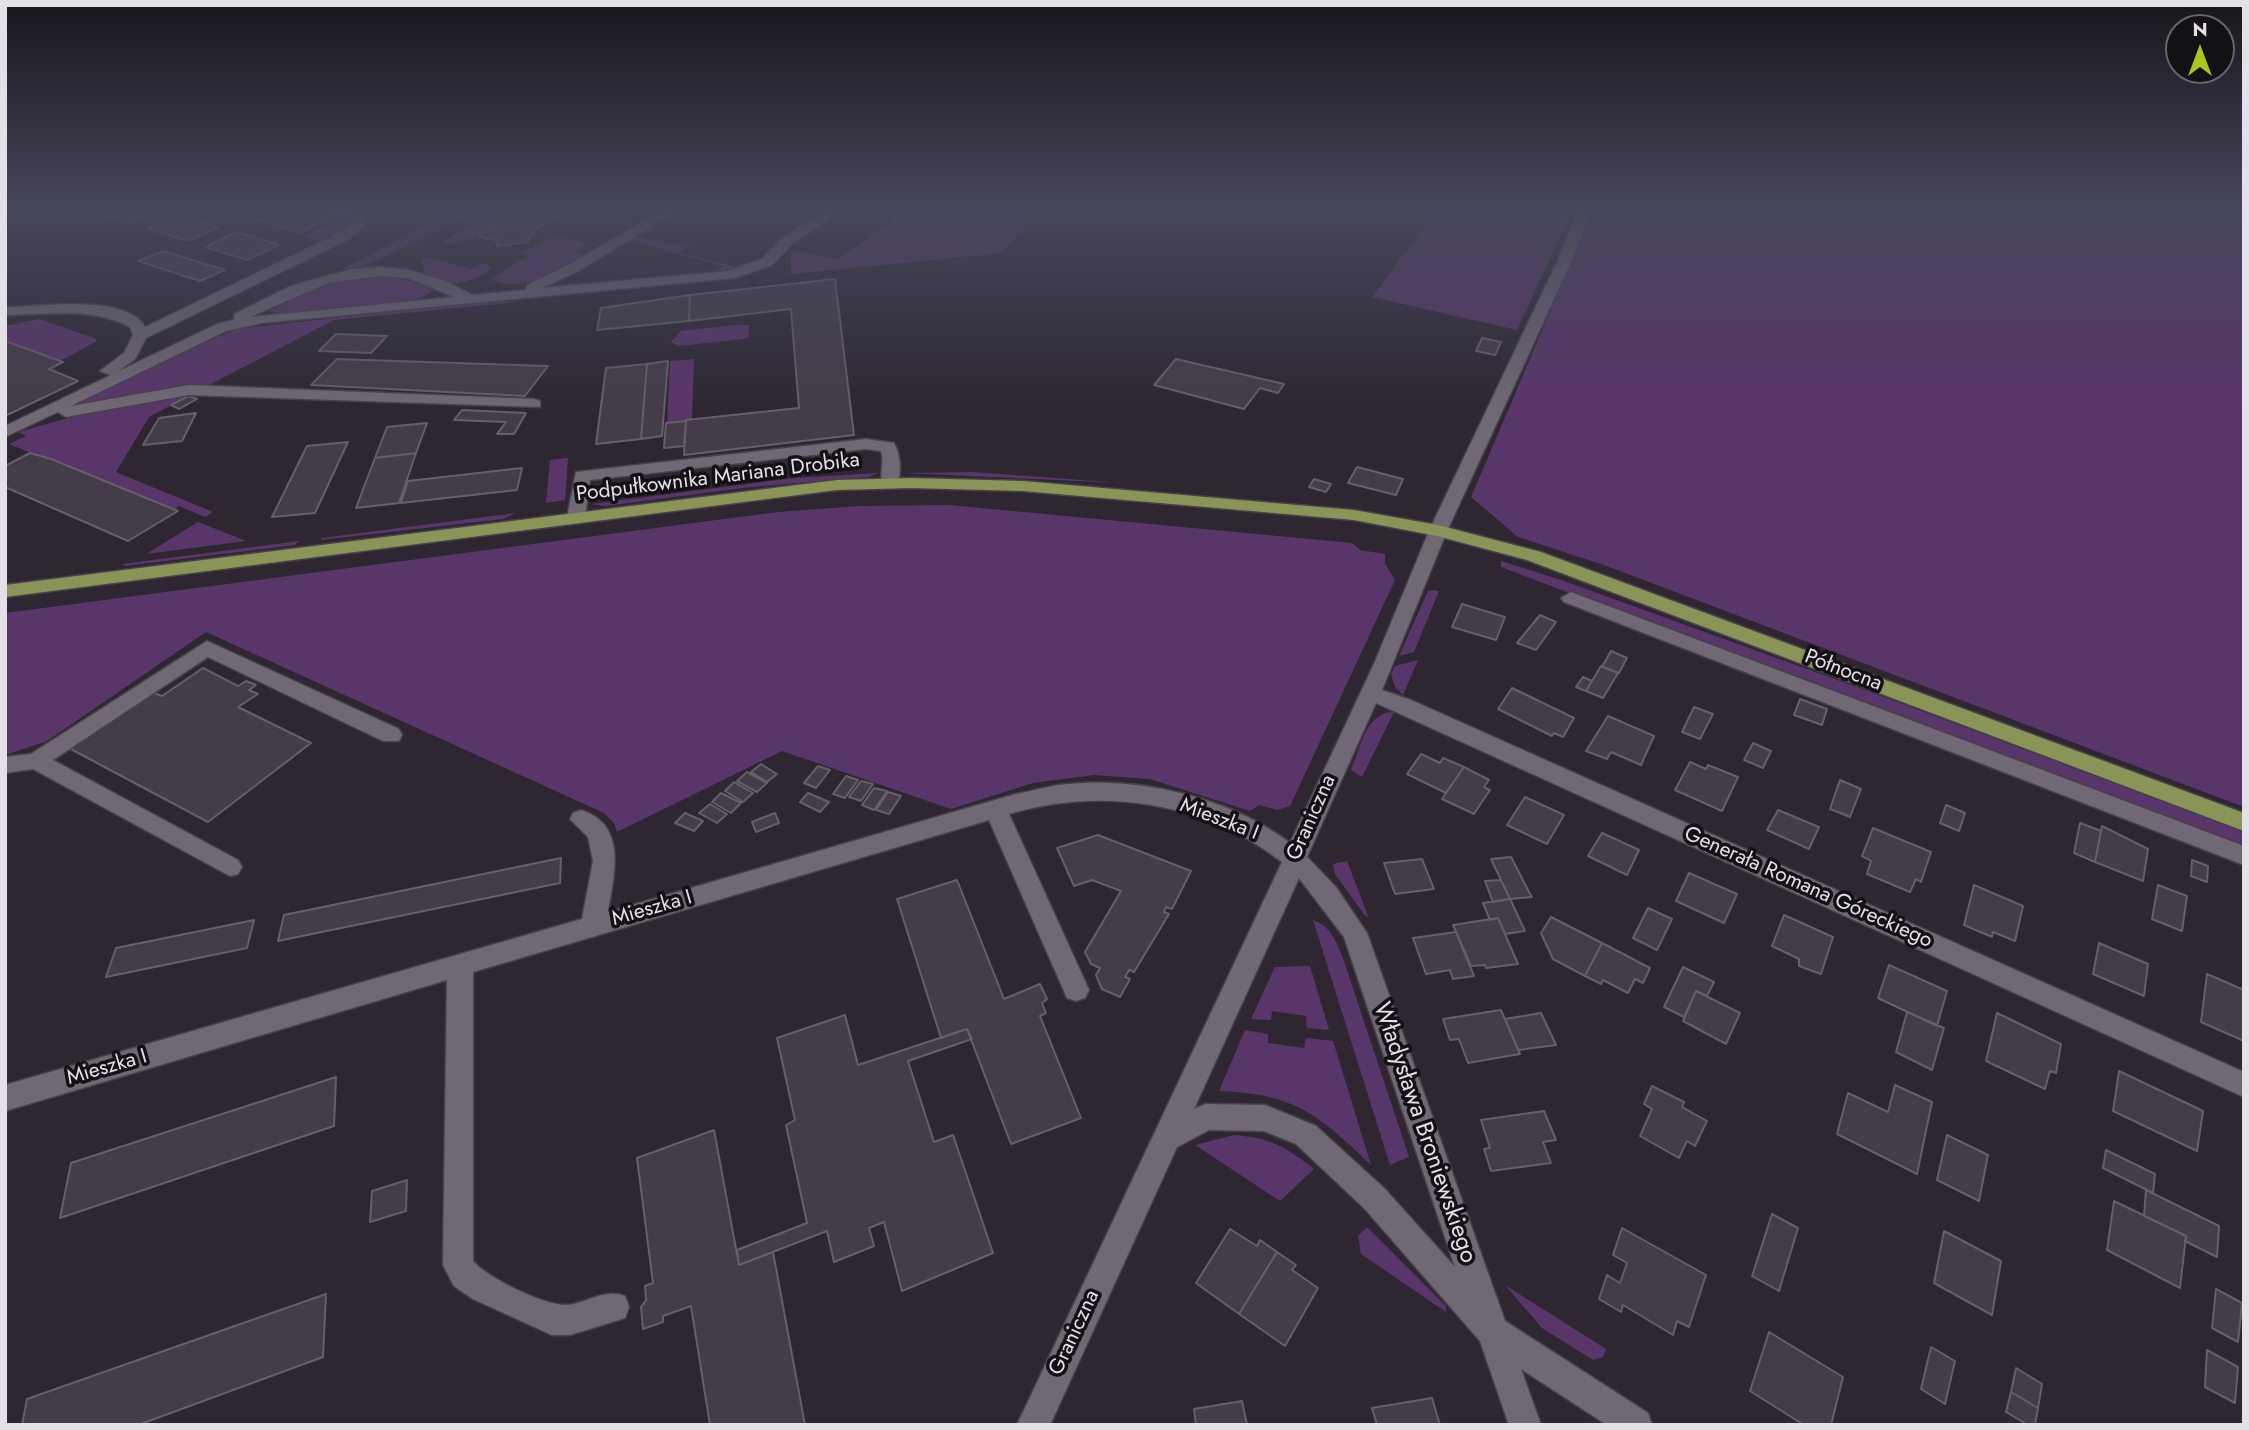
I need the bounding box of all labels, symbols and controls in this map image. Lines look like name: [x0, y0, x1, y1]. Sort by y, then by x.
north arrow: [2165, 14, 2235, 84]
text: N: [2192, 16, 2208, 43]
street label: Podpułkownika Mariana Drobika: [575, 448, 861, 508]
street label: Północna: [1801, 645, 1885, 697]
street label: Graniczna: [1282, 771, 1342, 865]
street label: Mieszka I: [1176, 794, 1262, 846]
street label: Generała Romana Góreckiego: [1680, 822, 1936, 954]
street label: Mieszka I: [609, 886, 695, 932]
street label: Władysława Broniewskiego: [1366, 999, 1482, 1267]
street label: Mieszka I: [64, 1045, 150, 1091]
street label: Graniczna: [1044, 1286, 1106, 1380]

